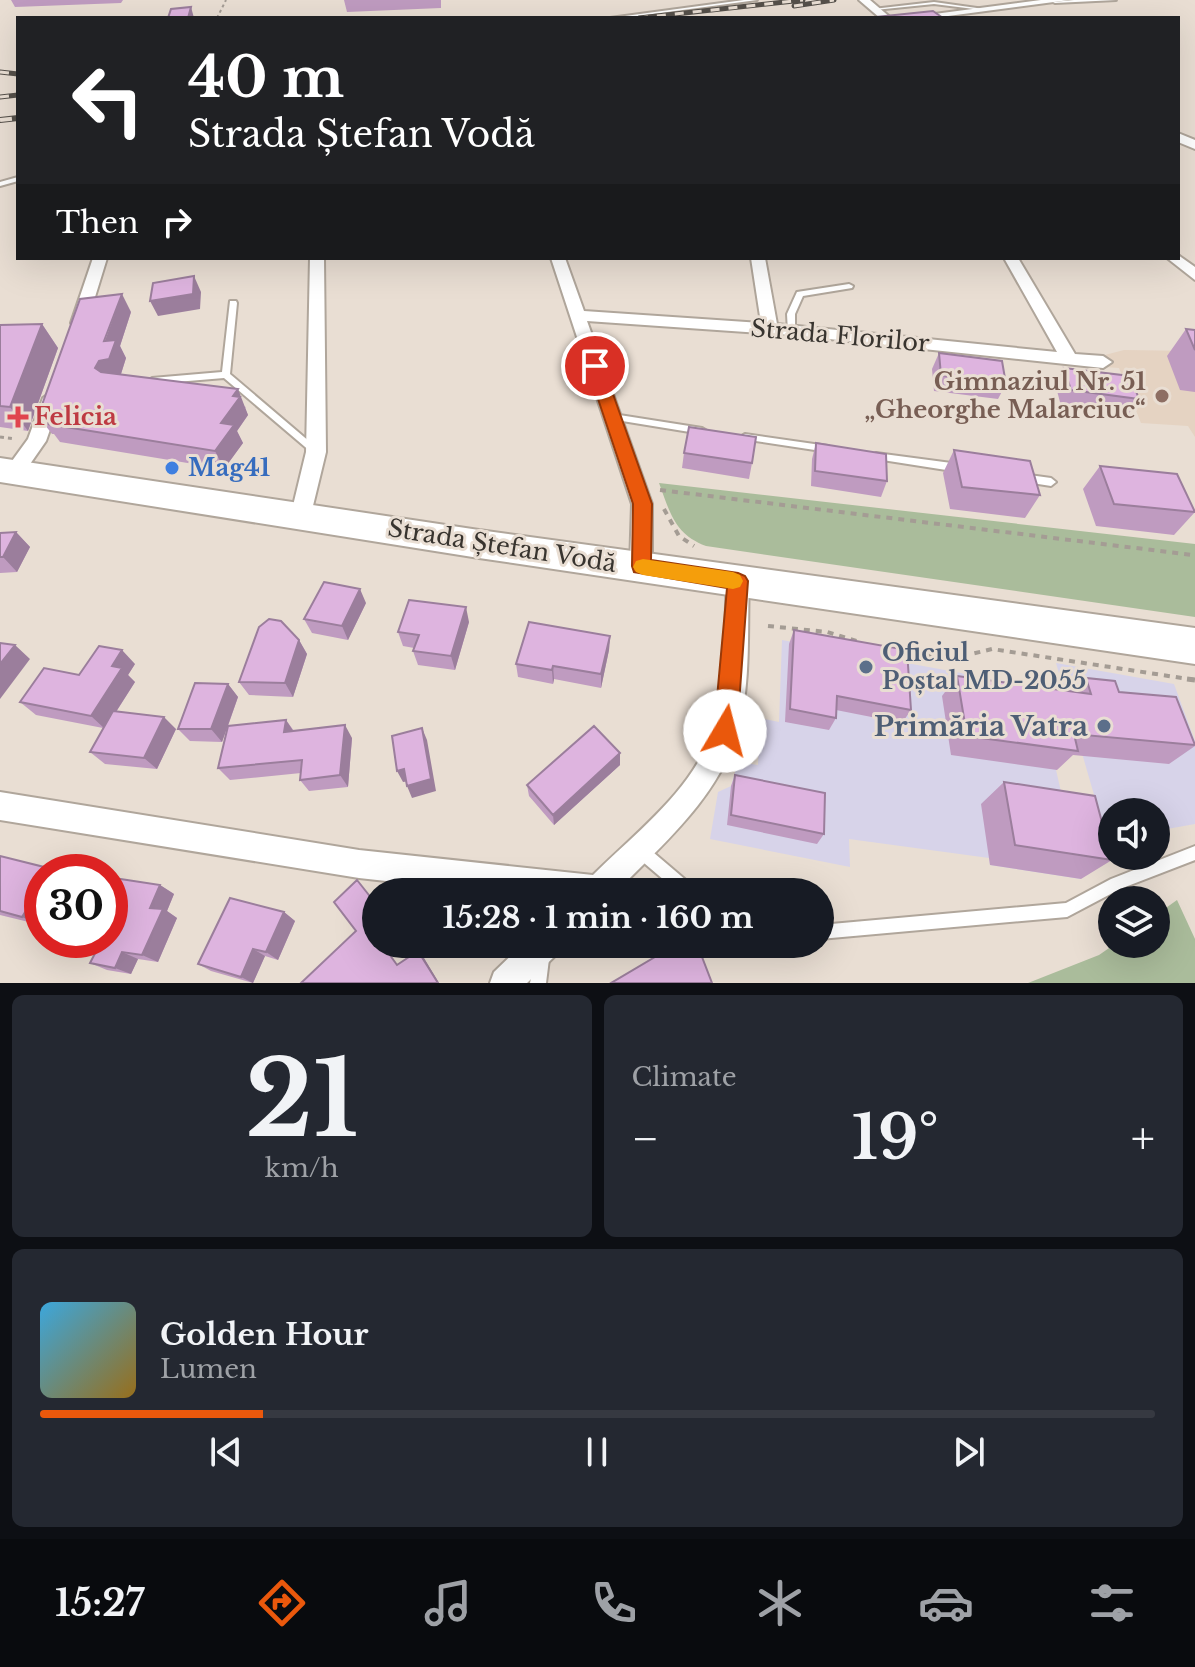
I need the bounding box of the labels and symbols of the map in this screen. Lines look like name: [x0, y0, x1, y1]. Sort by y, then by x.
street label: Strada Florilor: [749, 313, 931, 358]
pin: [561, 332, 629, 400]
place label: Gimnaziul Nr. 51 „Gheorghe Malarciuc“: [864, 367, 1146, 424]
marker: Gimnaziul Nr. 51 „Gheorghe Malarciuc“: [1153, 387, 1171, 405]
place label: Felicia: [34, 402, 117, 431]
marker: Felicia: [9, 408, 27, 426]
place label: Mag41: [188, 453, 270, 482]
marker: Mag41: [163, 459, 181, 477]
street label: Strada Ștefan Vodă: [386, 513, 619, 578]
place label: Oficiul Poștal MD-2055: [882, 638, 1086, 696]
marker: Oficiul Poștal MD-2055: [857, 658, 875, 676]
position arrow: [683, 689, 767, 773]
place label: Primăria Vatra: [874, 709, 1088, 744]
marker: Primăria Vatra: [1095, 717, 1113, 735]
speed limit sign: 30: [24, 854, 128, 958]

